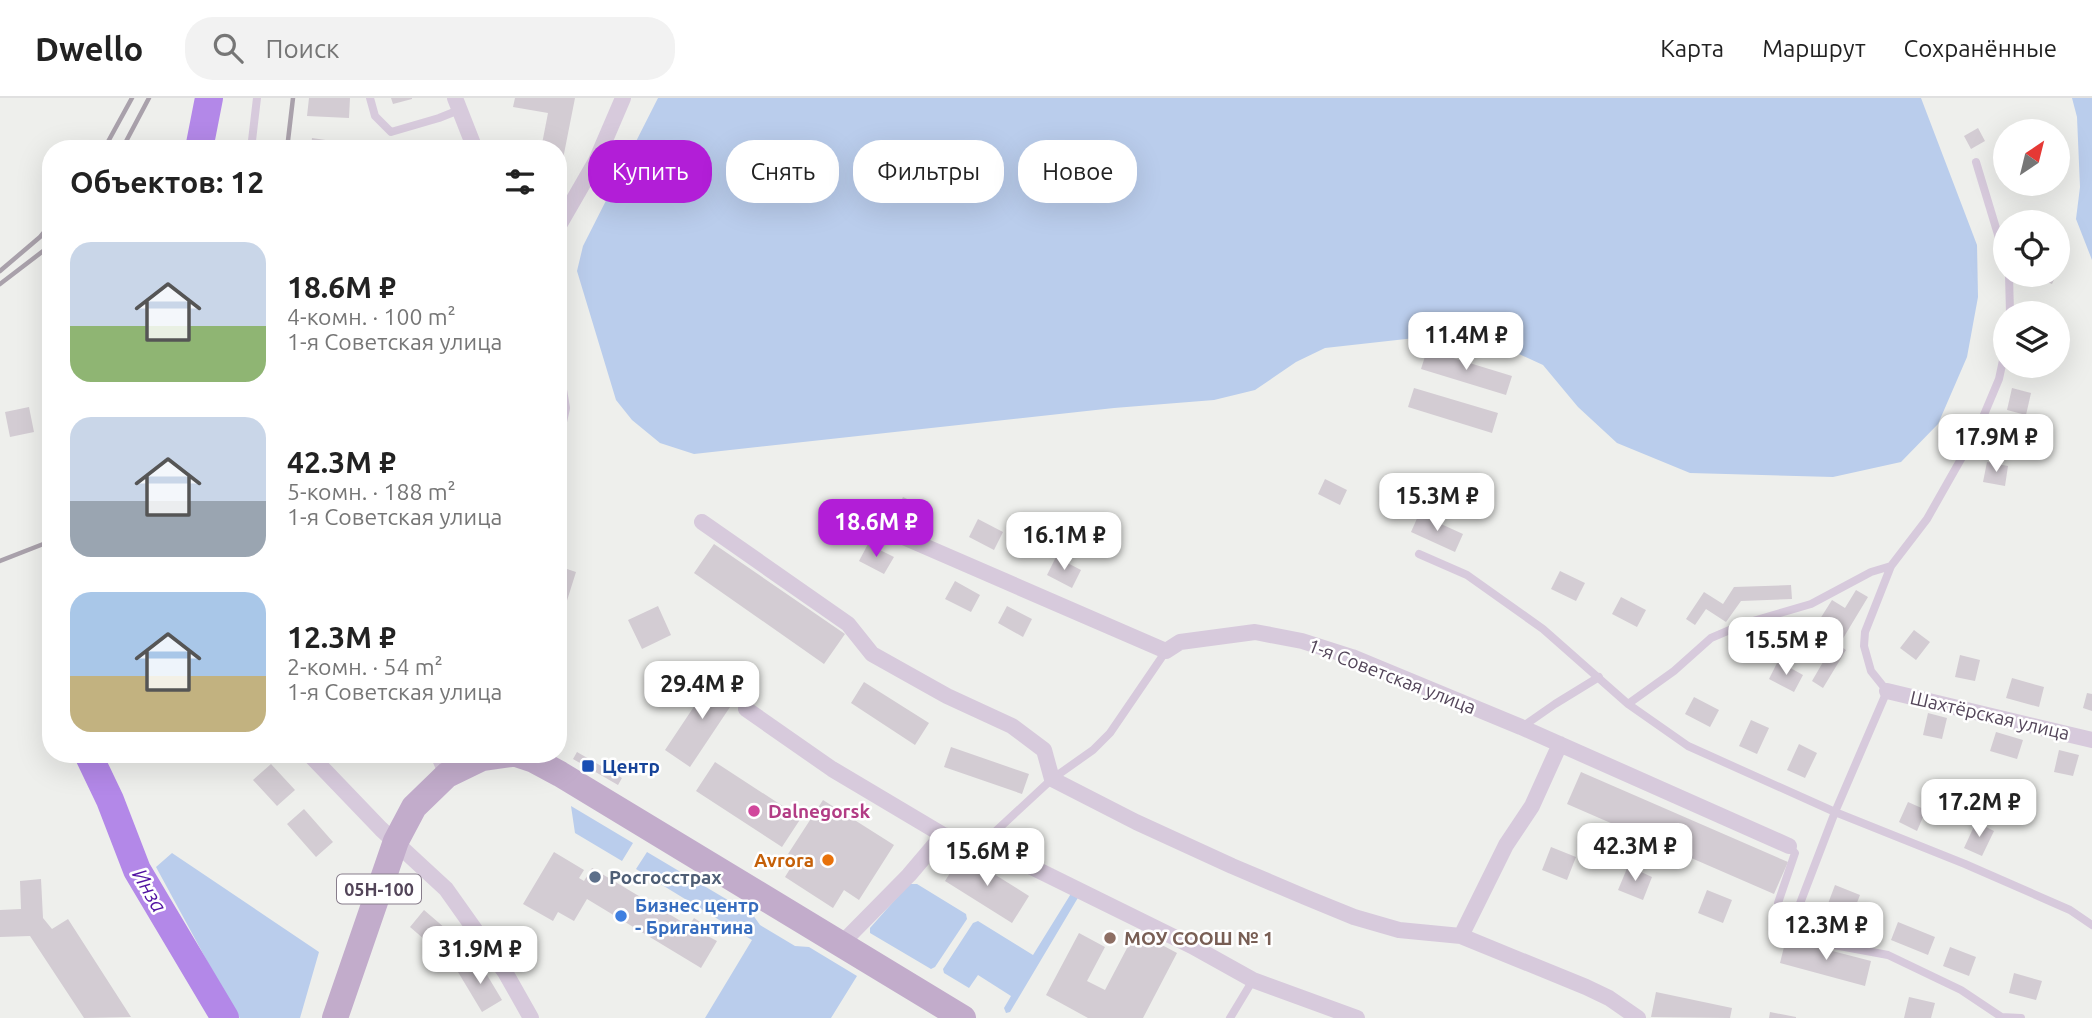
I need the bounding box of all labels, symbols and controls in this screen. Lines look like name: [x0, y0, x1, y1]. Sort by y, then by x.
search box: [185, 17, 675, 80]
icon: search: [209, 29, 247, 67]
text: Dwello: [35, 30, 143, 67]
text: Поиск: [265, 34, 339, 63]
text: Карта: [1660, 35, 1724, 62]
text: Маршрут: [1762, 35, 1866, 62]
text: Сохранённые: [1904, 35, 2057, 62]
north arrow: [1993, 119, 2070, 196]
map controls: [1993, 119, 2070, 378]
chip: Купить: [588, 140, 712, 203]
chip: Снять: [726, 140, 839, 203]
chip: Фильтры: [853, 140, 1004, 203]
chip: Новое: [1018, 140, 1137, 203]
icon: filters: [501, 163, 539, 201]
text: Объектов: 12: [70, 165, 264, 199]
button: locate: [1993, 210, 2070, 287]
icon: home: [126, 270, 210, 354]
text: 18.6M ₽: [287, 270, 396, 304]
button: layers: [1993, 301, 2070, 378]
text: 4-комн. · 100 m²: [287, 304, 456, 329]
pin: 11.4M ₽: [1401, 313, 1531, 372]
text: 11.4M ₽: [1424, 322, 1508, 347]
text: 1-я Советская улица: [287, 329, 502, 354]
pin: 17.9M ₽: [1931, 414, 2061, 474]
text: 17.9M ₽: [1954, 424, 2038, 449]
icon: home: [126, 445, 210, 529]
text: 42.3M ₽: [287, 445, 396, 479]
pin: 15.3M ₽: [1372, 474, 1502, 533]
text: 5-комн. · 188 m²: [287, 479, 456, 504]
text: 15.3M ₽: [1395, 483, 1479, 508]
pin: 18.6M ₽: [811, 500, 941, 559]
text: 1-я Советская улица: [287, 504, 502, 529]
text: 18.6M ₽: [834, 509, 918, 534]
pin: 16.1M ₽: [999, 512, 1129, 572]
text: 16.1M ₽: [1022, 522, 1106, 547]
pin: 15.5M ₽: [1721, 618, 1851, 677]
icon: home: [126, 620, 210, 704]
text: 12.3M ₽: [287, 620, 396, 654]
text: 15.5M ₽: [1744, 627, 1828, 652]
street label: 1-я Советская улица: [1305, 634, 1479, 718]
text: 2-комн. · 54 m²: [287, 654, 443, 679]
pin: 29.4M ₽: [637, 662, 767, 721]
text: 29.4M ₽: [660, 671, 744, 696]
text: 1-я Советская улица: [287, 679, 502, 704]
street label: Шахтёрская улица: [1908, 686, 2072, 744]
place label: Центр: [602, 755, 660, 777]
marker: Центр: [580, 758, 596, 774]
pin: 17.2M ₽: [1914, 780, 2044, 839]
text: 17.2M ₽: [1937, 789, 2021, 814]
place label: Dalnegorsk: [768, 800, 870, 822]
marker: Dalnegorsk: [746, 803, 762, 819]
pin: 42.3M ₽: [1570, 824, 1700, 883]
pin: 15.6M ₽: [922, 828, 1052, 888]
text: 42.3M ₽: [1593, 833, 1677, 858]
text: 15.6M ₽: [945, 838, 1029, 863]
place label: Avrora: [754, 849, 814, 871]
marker: Avrora: [820, 852, 836, 868]
water label: Инза: [128, 864, 172, 916]
place label: Росгосстрах: [609, 866, 722, 888]
marker: Росгосстрах: [587, 869, 603, 885]
road number: 05Н-100: [337, 874, 421, 904]
place label: Бизнес центр - Бригантина: [635, 894, 759, 938]
pin: 12.3M ₽: [1761, 902, 1891, 962]
marker: Бизнес центр - Бригантина: [613, 908, 629, 924]
text: 12.3M ₽: [1784, 912, 1868, 937]
pin: 31.9M ₽: [415, 926, 545, 986]
place label: МОУ СООШ № 1: [1124, 927, 1274, 949]
marker: МОУ СООШ № 1: [1102, 930, 1118, 946]
text: 31.9M ₽: [438, 936, 522, 961]

